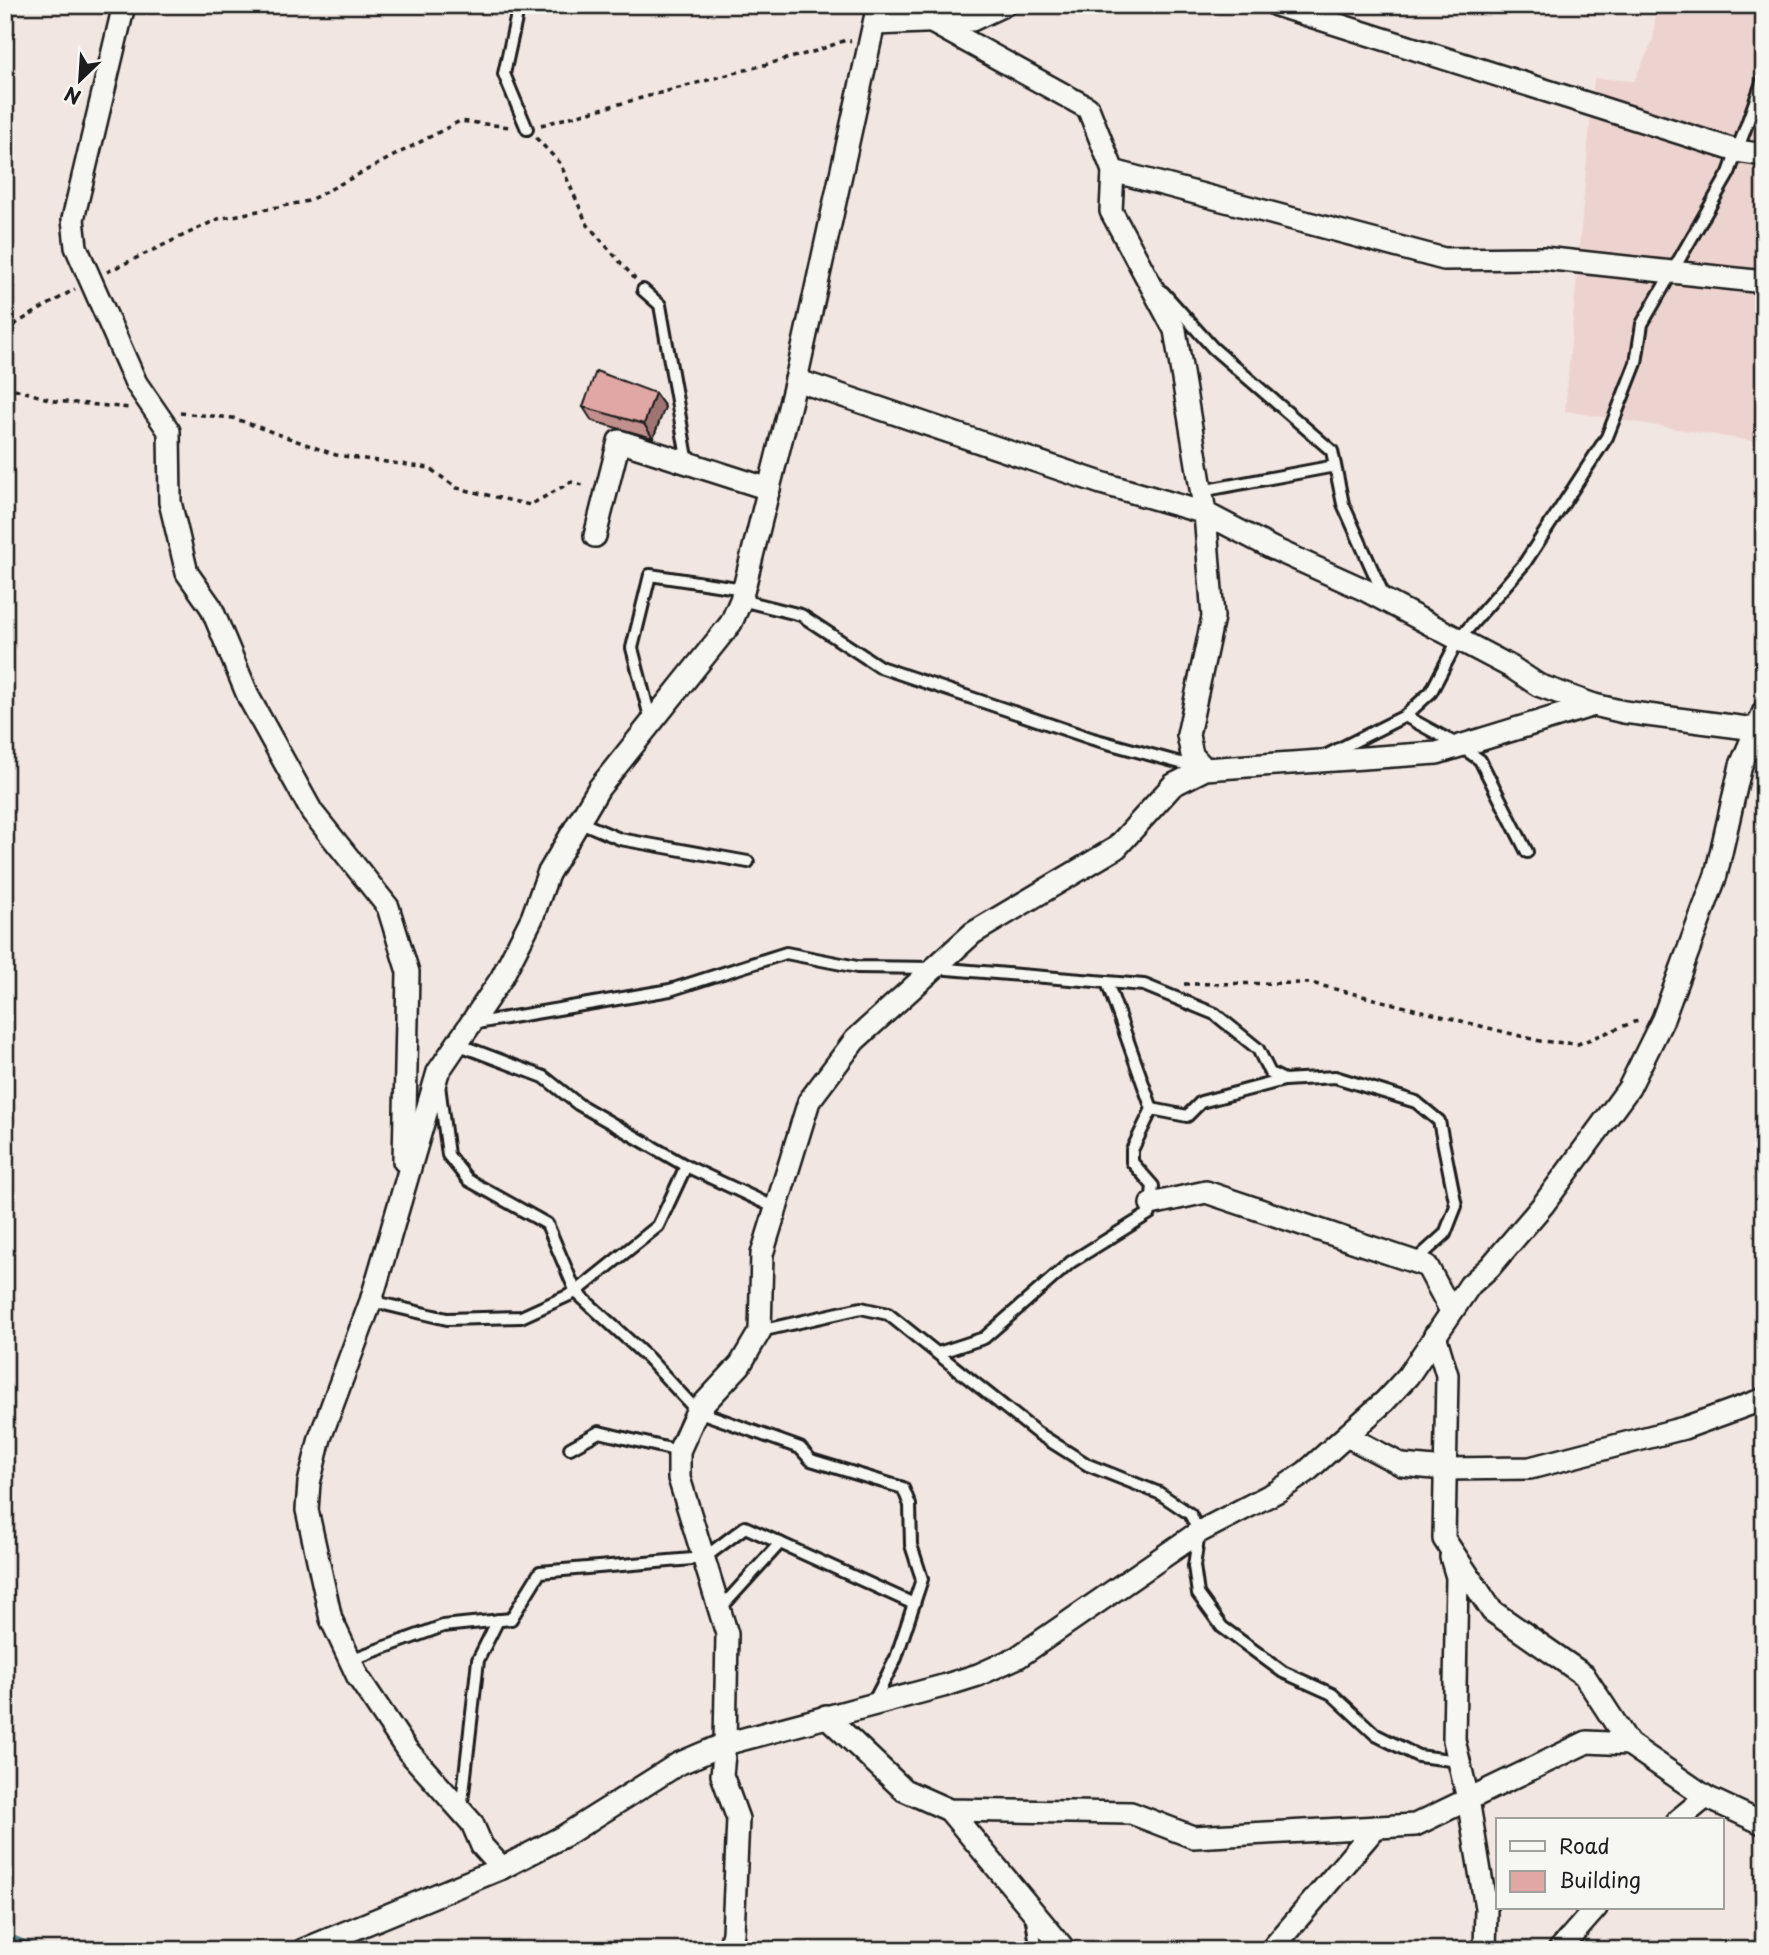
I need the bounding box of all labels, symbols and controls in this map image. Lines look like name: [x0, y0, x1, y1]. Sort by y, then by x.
north arrow: [46, 46, 116, 116]
text: N: [60, 80, 85, 112]
legend: [1496, 1818, 1724, 1910]
text: Road: [1559, 1829, 1610, 1861]
text: Building: [1559, 1863, 1641, 1895]

